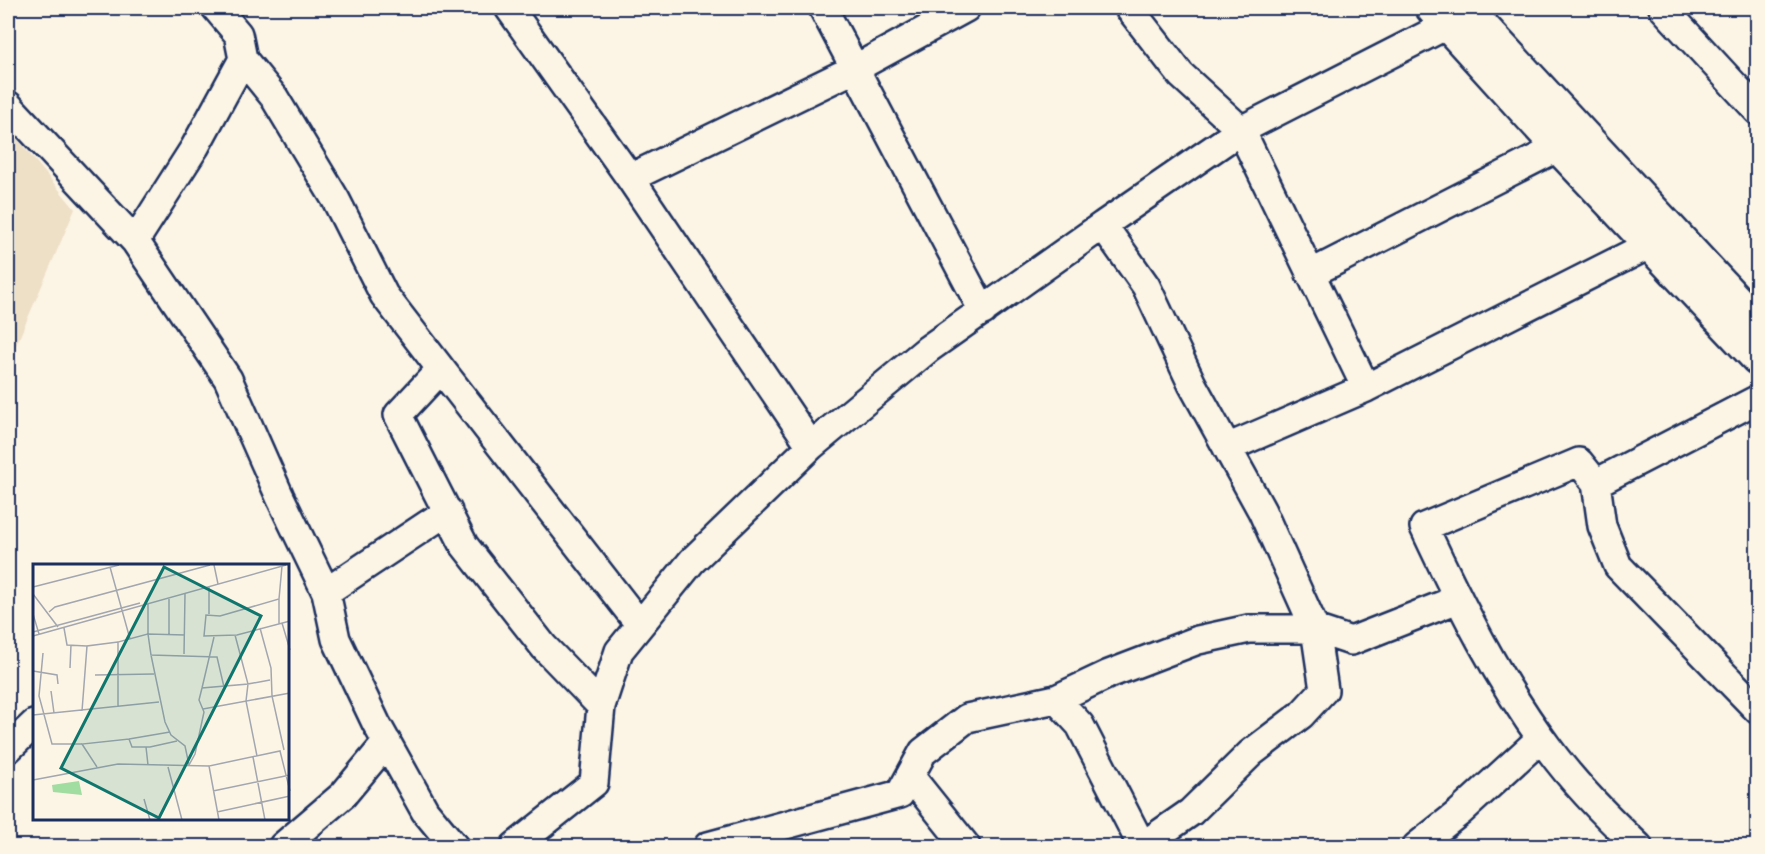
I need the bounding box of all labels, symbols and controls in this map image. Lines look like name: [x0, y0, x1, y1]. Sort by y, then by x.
inset map: [33, 564, 290, 821]

